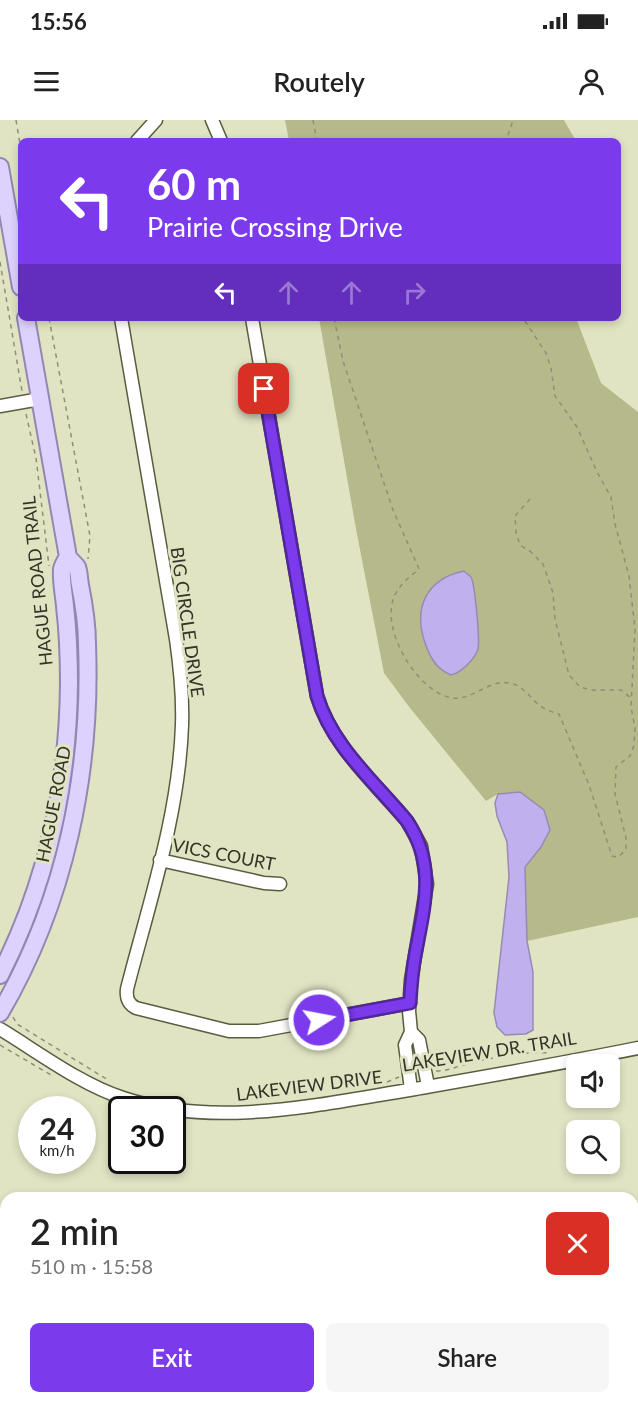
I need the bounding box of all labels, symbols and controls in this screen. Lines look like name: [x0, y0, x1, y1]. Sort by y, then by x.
text: 15:56: [30, 8, 87, 35]
icon: menu: [30, 65, 63, 98]
text: Routely: [273, 65, 365, 98]
icon: person: [575, 65, 608, 98]
text: 60 m: [147, 159, 241, 209]
icon: left: [48, 162, 126, 240]
text: Prairie Crossing Drive: [147, 210, 403, 243]
icon: left: [209, 276, 242, 309]
icon: ahead: [272, 276, 305, 309]
icon: ahead: [335, 276, 368, 309]
icon: right: [398, 276, 431, 309]
pin: [238, 363, 289, 414]
icon: arrive: [247, 372, 280, 405]
street label: HAGUE ROAD TRAIL: [17, 495, 57, 667]
street label: BIG CIRCLE DRIVE: [167, 545, 209, 699]
street label: HAGUE ROAD: [31, 744, 75, 864]
street label: VICS COURT: [171, 833, 278, 875]
position arrow: [287, 988, 351, 1052]
street label: LAKEVIEW DR. TRAIL: [400, 1026, 578, 1076]
map controls: [566, 1054, 620, 1174]
button: sound: [566, 1054, 620, 1108]
street label: LAKEVIEW DRIVE: [235, 1065, 383, 1105]
speed limit sign: 30: [108, 1096, 186, 1174]
text: 24: [40, 1110, 74, 1146]
button: search: [566, 1120, 620, 1174]
text: km/h: [39, 1141, 75, 1159]
text: 2 min: [30, 1209, 119, 1253]
button: close: [546, 1212, 609, 1275]
text: 510 m · 15:58: [30, 1254, 153, 1278]
button: Exit: [30, 1323, 314, 1392]
button: Share: [326, 1323, 609, 1392]

